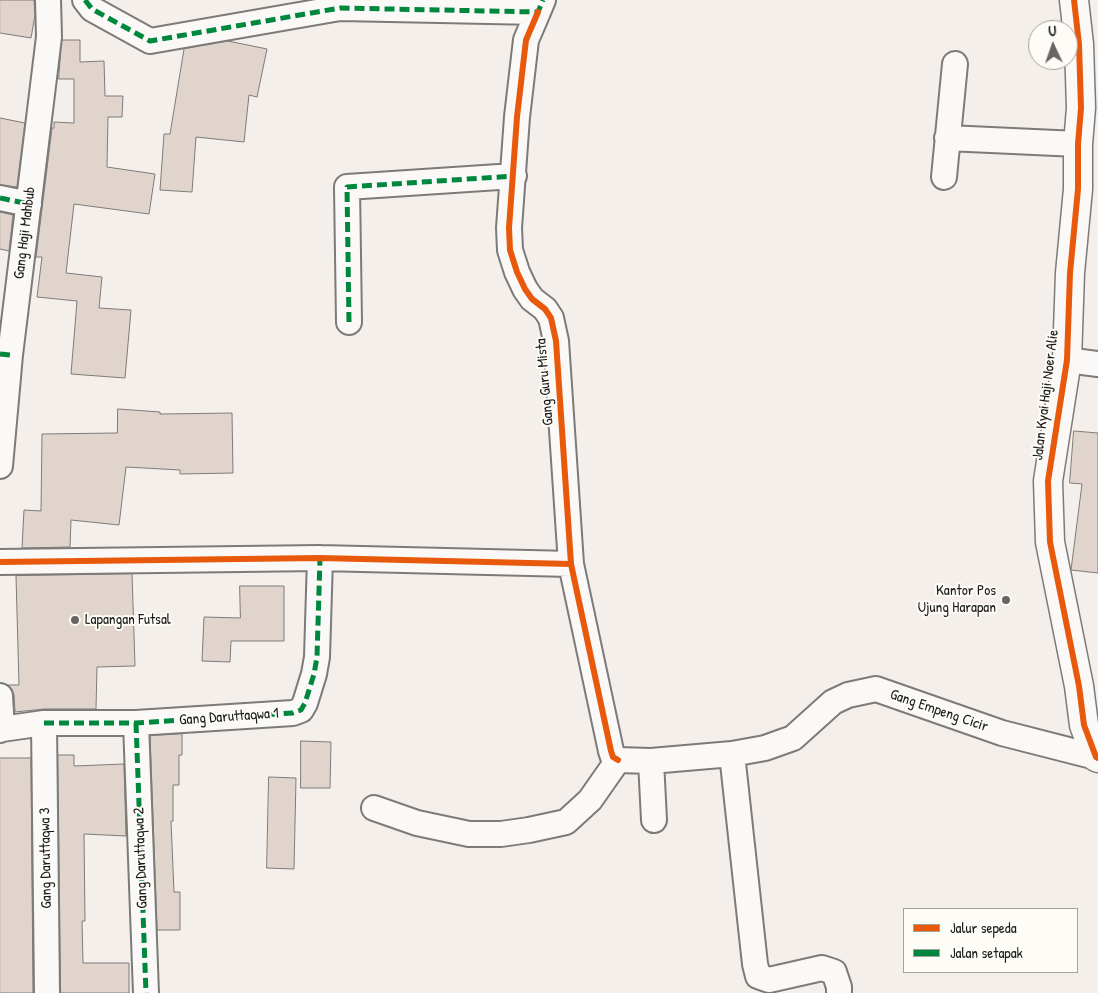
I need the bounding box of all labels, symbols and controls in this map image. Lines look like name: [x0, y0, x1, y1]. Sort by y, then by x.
north arrow: [1028, 20, 1078, 70]
text: U: [1048, 21, 1057, 40]
street label: Gang Haji Mahbub: [10, 186, 40, 280]
street label: Jalan Kyai Haji Noer Alie: [1029, 329, 1063, 461]
street label: Gang Guru Mista: [532, 338, 558, 426]
place label: Kantor Pos Ujung Harapan: [918, 582, 996, 617]
marker: Kantor Pos Ujung Harapan: [1000, 594, 1012, 606]
place label: Lapangan Futsal: [85, 611, 171, 629]
marker: Lapangan Futsal: [69, 614, 81, 626]
street label: Gang Empeng Cicir: [888, 686, 990, 736]
street label: Gang Daruttaqwa 1: [179, 705, 279, 729]
street label: Gang Daruttaqwa 3: [36, 807, 56, 909]
street label: Gang Daruttaqwa 2: [130, 807, 152, 909]
legend: [903, 908, 1078, 973]
text: Jalur sepeda: [950, 917, 1017, 938]
text: Jalan setapak: [950, 942, 1023, 963]

